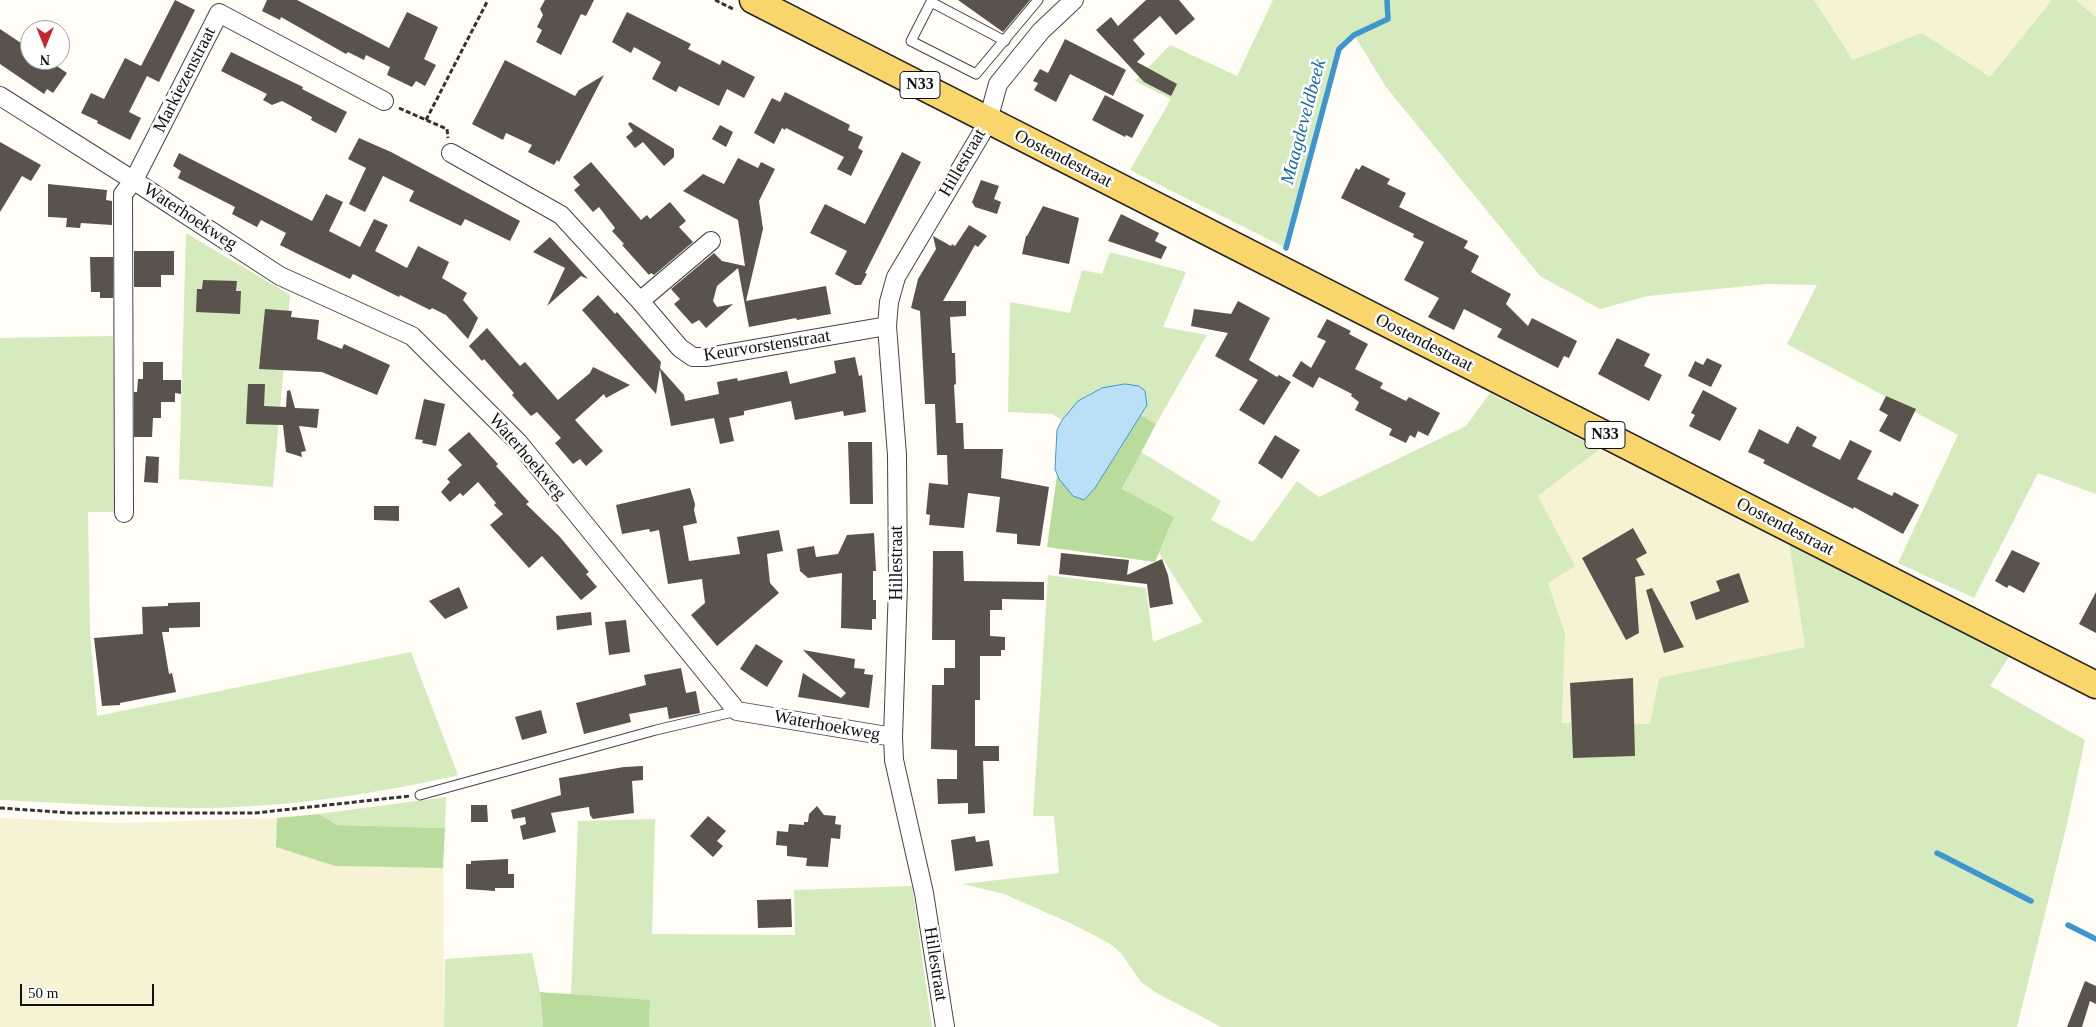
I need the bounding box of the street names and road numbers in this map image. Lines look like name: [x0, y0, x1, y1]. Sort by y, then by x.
street label: Markiezenstraat: [149, 23, 221, 137]
road number: N33: [900, 72, 940, 98]
street label: Hillestraat: [935, 125, 991, 201]
street label: Oostendestraat: [1010, 125, 1116, 193]
street label: Waterhoekweg: [139, 179, 241, 255]
street label: Oostendestraat: [1371, 309, 1477, 377]
street label: Keurvorstenstraat: [702, 325, 832, 367]
street label: Waterhoekweg: [484, 409, 570, 505]
road number: N33: [1585, 422, 1625, 448]
street label: Oostendestraat: [1732, 493, 1838, 561]
street label: Hillestraat: [886, 526, 908, 600]
street label: Waterhoekweg: [772, 706, 882, 746]
street label: Hillestraat: [918, 925, 952, 1003]

